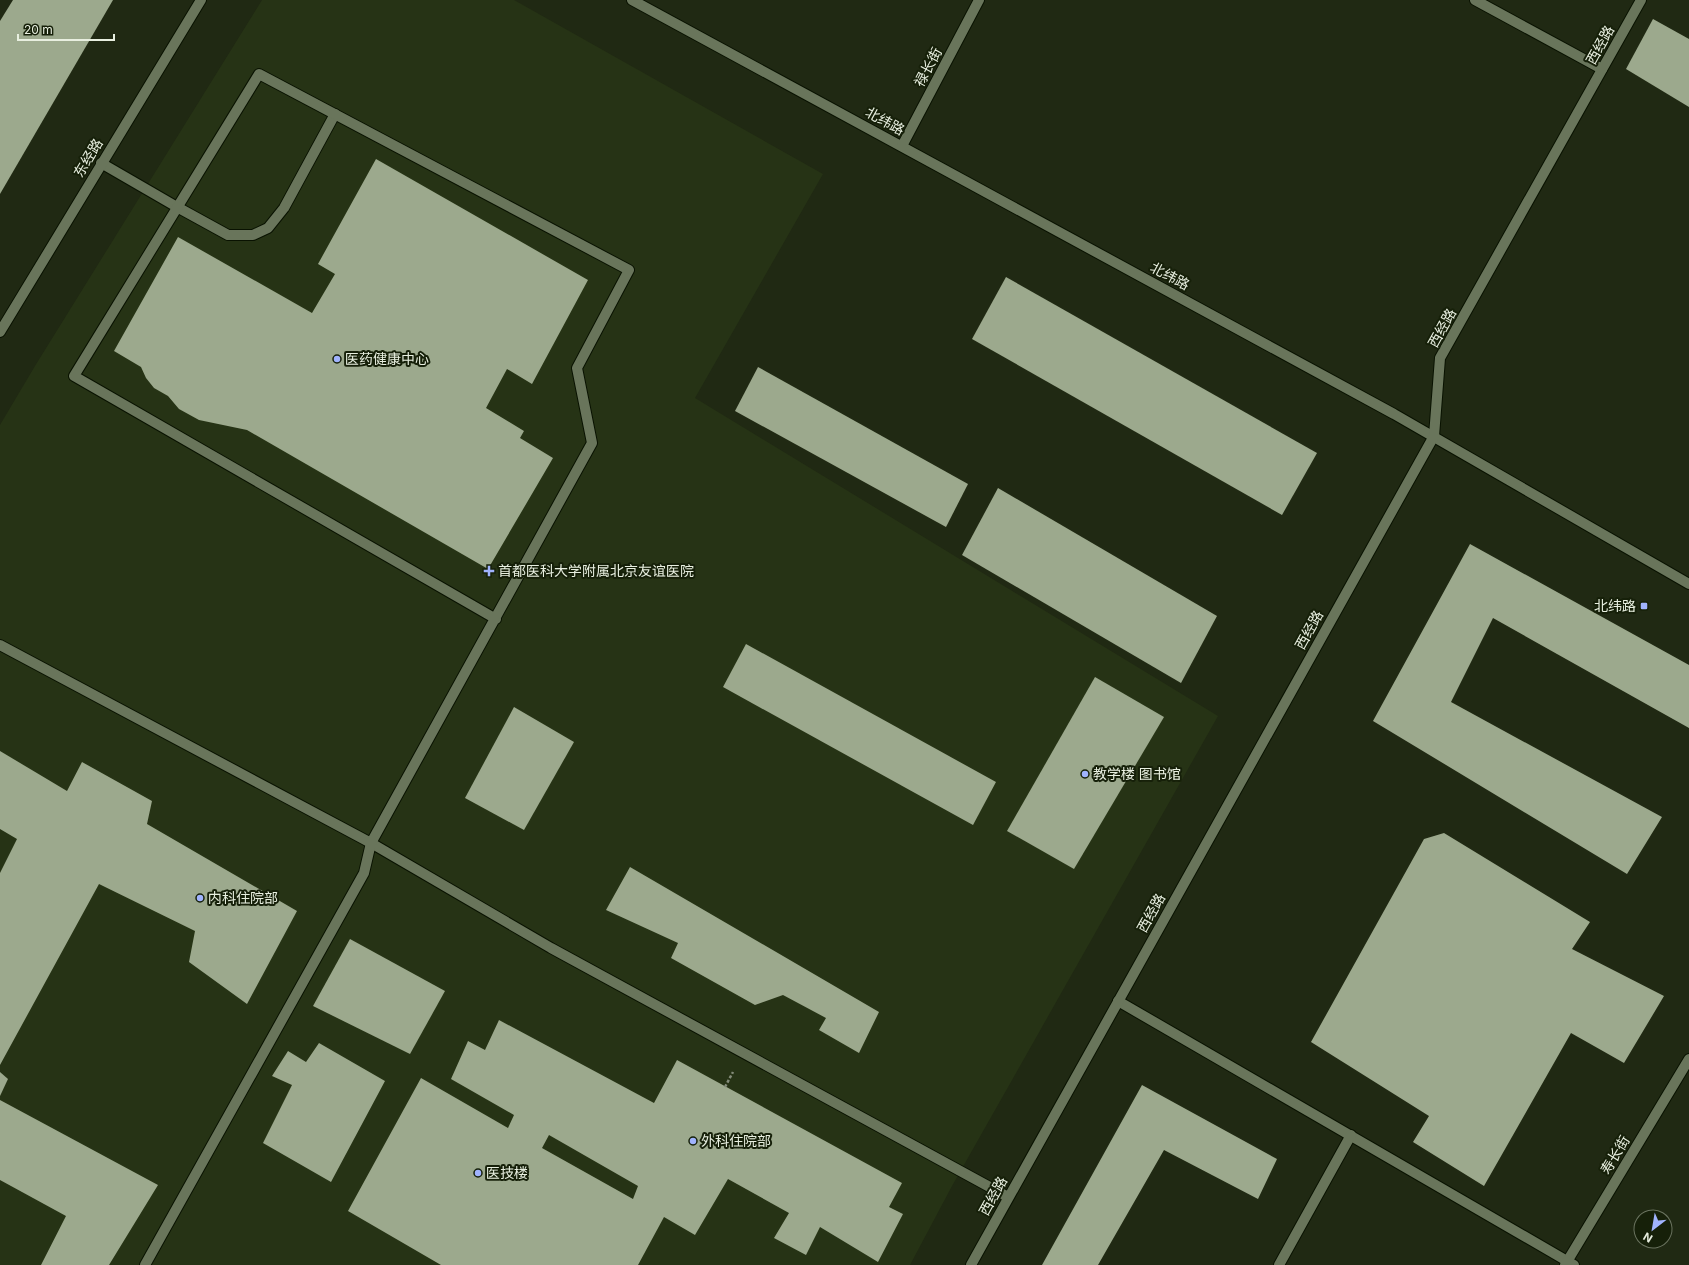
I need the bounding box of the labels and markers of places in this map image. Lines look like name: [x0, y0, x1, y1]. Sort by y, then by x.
place label: 医药健康中心: [345, 350, 429, 367]
marker: 医药健康中心: [332, 354, 342, 364]
place label: 首都医科大学附属北京友谊医院: [498, 562, 694, 579]
marker: 首都医科大学附属北京友谊医院: [483, 565, 495, 577]
place label: 北纬路: [1594, 597, 1636, 614]
marker: 北纬路: [1639, 601, 1649, 611]
place label: 教学楼 图书馆: [1093, 765, 1181, 782]
marker: 教学楼 图书馆: [1080, 769, 1090, 779]
place label: 内科住院部: [208, 889, 278, 906]
marker: 内科住院部: [195, 893, 205, 903]
place label: 外科住院部: [701, 1132, 771, 1149]
marker: 外科住院部: [688, 1136, 698, 1146]
place label: 医技楼: [486, 1164, 528, 1181]
marker: 医技楼: [473, 1168, 483, 1178]

